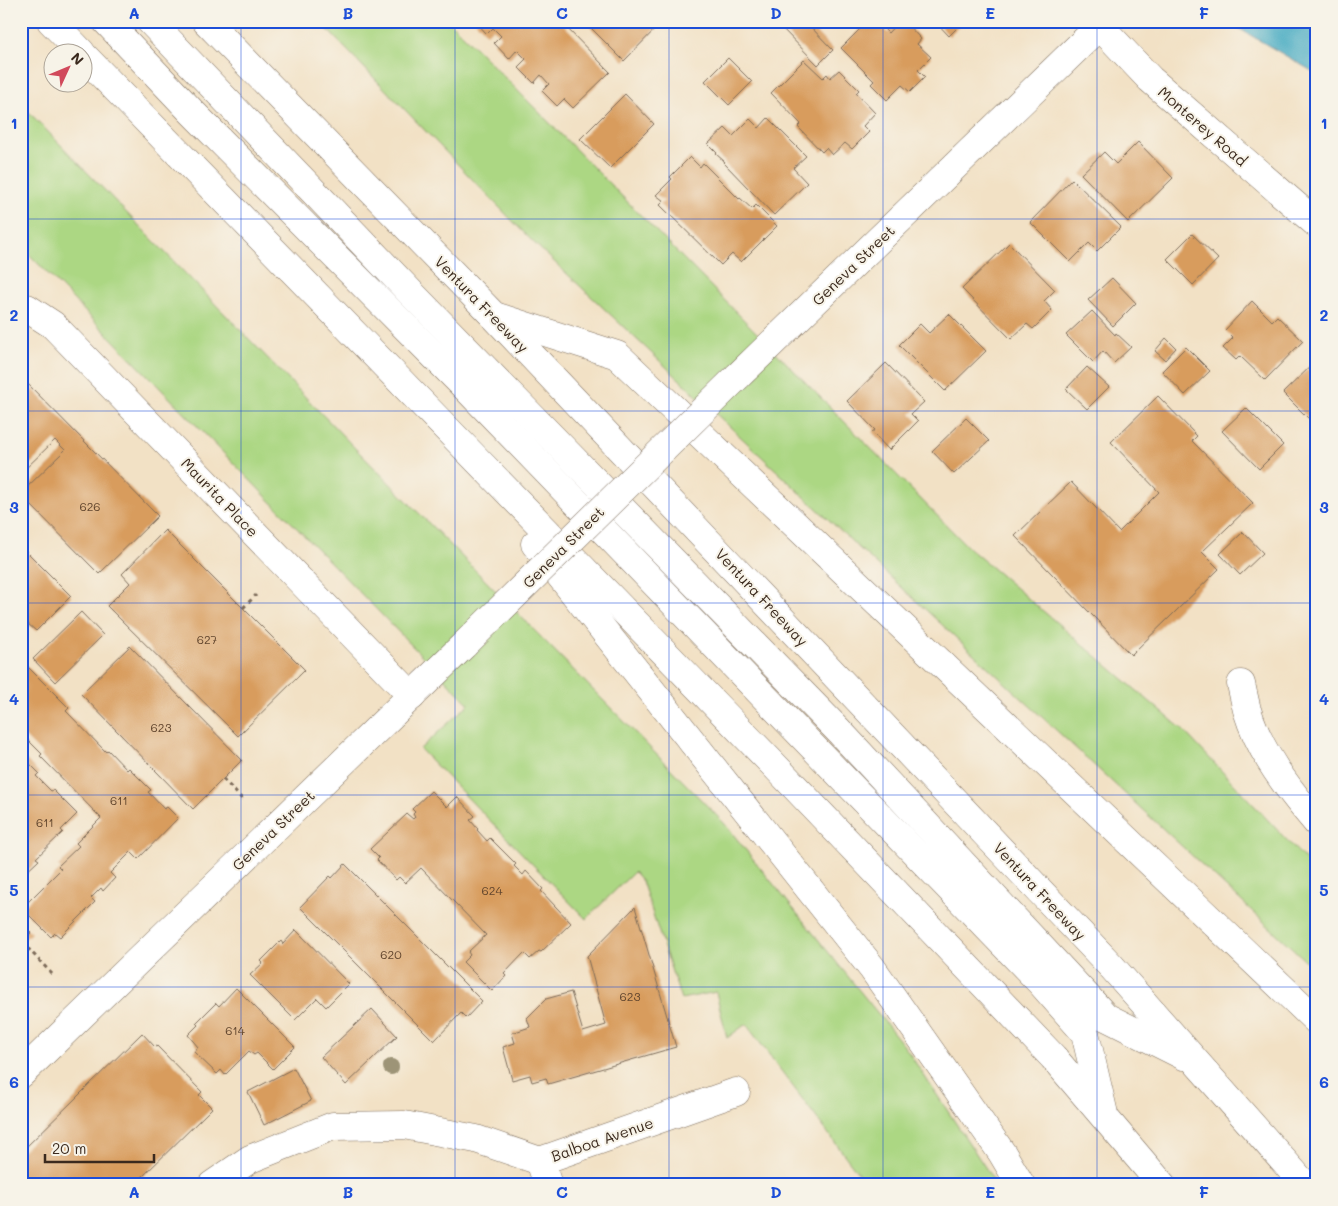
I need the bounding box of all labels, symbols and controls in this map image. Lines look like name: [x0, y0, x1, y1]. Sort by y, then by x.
text: A: [128, 2, 140, 23]
text: B: [343, 2, 353, 23]
text: C: [556, 2, 568, 23]
text: D: [770, 2, 782, 23]
text: E: [985, 2, 995, 23]
text: F: [1199, 2, 1209, 23]
north arrow: [42, 42, 92, 92]
text: N: [67, 48, 88, 69]
street label: Monterey Road: [1154, 82, 1252, 170]
text: 1: [10, 112, 18, 133]
text: 1: [1320, 112, 1328, 133]
street label: Geneva Street: [807, 220, 899, 310]
street label: Ventura Freeway: [431, 251, 533, 357]
text: 2: [10, 304, 19, 325]
text: 2: [1320, 304, 1329, 325]
street label: Maurita Place: [177, 453, 263, 541]
text: 3: [9, 496, 19, 517]
text: 3: [1319, 496, 1329, 517]
house number: 626: [79, 498, 101, 514]
street label: Geneva Street: [518, 502, 608, 592]
street label: Ventura Freeway: [711, 544, 813, 650]
house number: 627: [197, 631, 218, 647]
text: 4: [9, 688, 19, 709]
text: 4: [1319, 688, 1329, 709]
house number: 623: [151, 719, 171, 735]
street label: Geneva Street: [227, 785, 319, 875]
house number: 611: [110, 792, 128, 808]
house number: 611: [36, 814, 54, 830]
street label: Ventura Freeway: [989, 838, 1091, 944]
text: 5: [9, 879, 19, 900]
text: 5: [1319, 879, 1329, 900]
house number: 624: [482, 882, 502, 898]
house number: 620: [380, 946, 402, 962]
house number: 623: [620, 988, 640, 1004]
house number: 614: [225, 1022, 245, 1038]
text: 6: [9, 1071, 19, 1092]
text: 6: [1319, 1071, 1329, 1092]
street label: Balboa Avenue: [548, 1112, 656, 1166]
scale bar: [45, 1131, 154, 1163]
text: 20 m: [52, 1138, 86, 1158]
text: A: [128, 1181, 140, 1202]
text: B: [343, 1181, 353, 1202]
text: C: [556, 1181, 568, 1202]
text: D: [770, 1181, 782, 1202]
text: E: [985, 1181, 995, 1202]
text: F: [1199, 1181, 1209, 1202]

